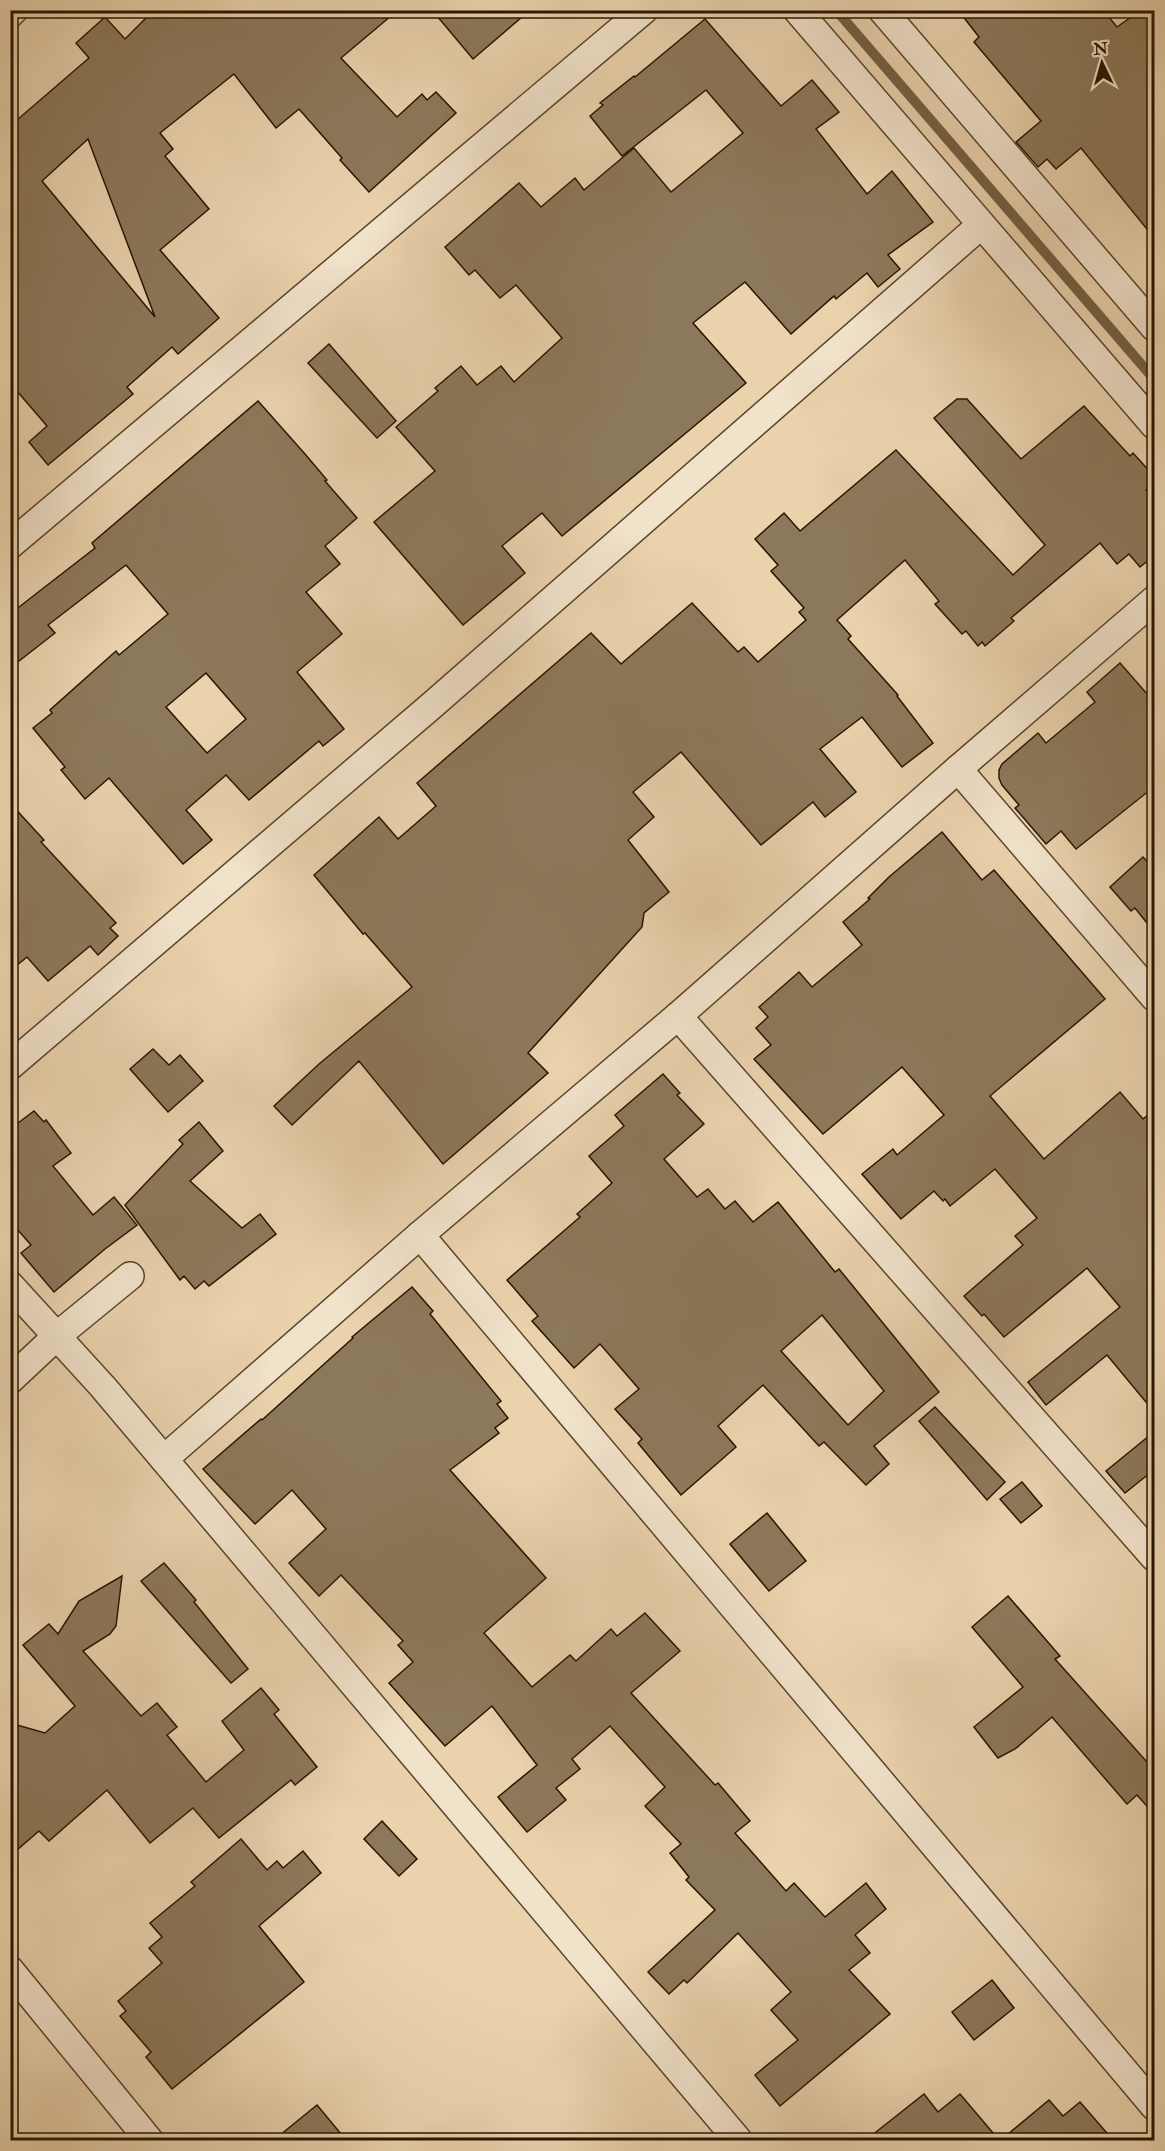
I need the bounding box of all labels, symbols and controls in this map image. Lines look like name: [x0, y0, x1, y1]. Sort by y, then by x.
north arrow: [1072, 33, 1132, 93]
text: N: [1092, 38, 1109, 60]

